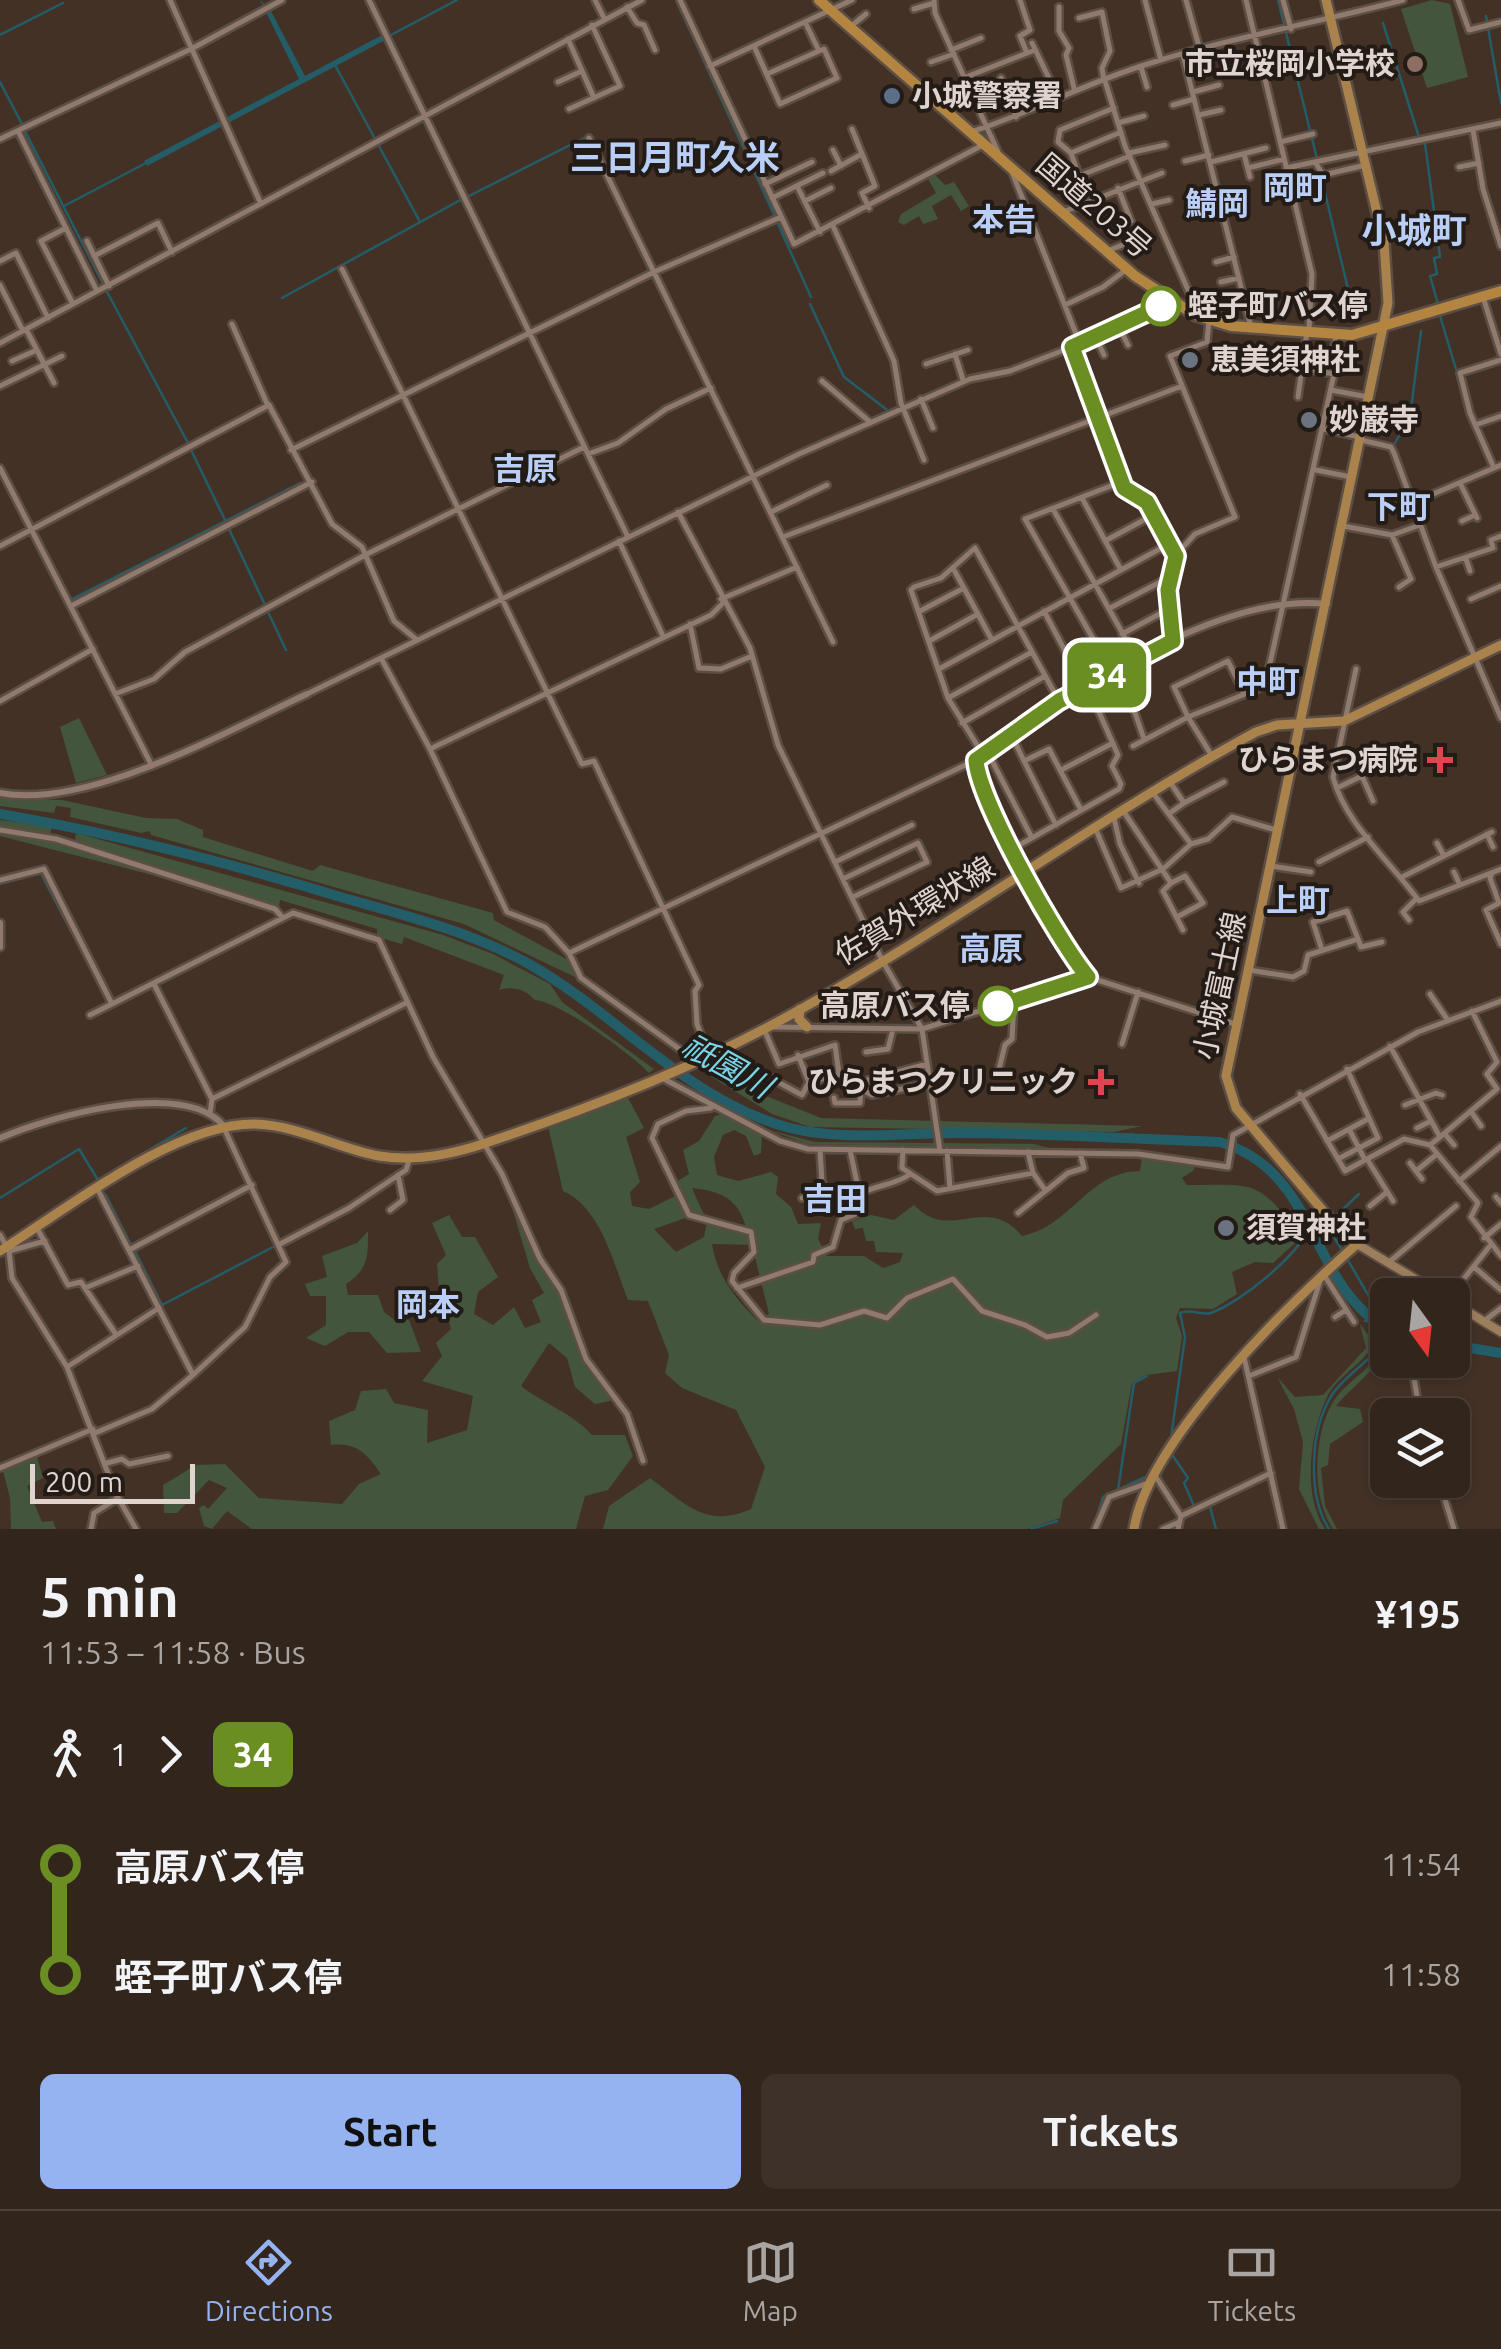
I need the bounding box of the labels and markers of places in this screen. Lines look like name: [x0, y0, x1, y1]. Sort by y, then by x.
place label: 市立桜岡小学校: [1185, 46, 1395, 80]
marker: 市立桜岡小学校: [1404, 53, 1426, 75]
place label: 小城警察署: [912, 78, 1062, 112]
marker: 小城警察署: [881, 85, 903, 107]
marker: 蛭子町バス停: [1142, 287, 1180, 325]
place label: 蛭子町バス停: [1188, 288, 1368, 322]
place label: 恵美須神社: [1210, 342, 1360, 376]
marker: 恵美須神社: [1179, 349, 1201, 371]
place label: 妙巌寺: [1329, 402, 1419, 436]
marker: 妙巌寺: [1298, 409, 1320, 431]
place label: ひらまつ病院: [1238, 742, 1418, 776]
marker: ひらまつ病院: [1427, 747, 1453, 773]
marker: 高原バス停: [979, 987, 1017, 1025]
place label: 高原バス停: [820, 988, 970, 1022]
place label: ひらまつクリニック: [808, 1064, 1078, 1098]
marker: ひらまつクリニック: [1088, 1069, 1114, 1095]
place label: 須賀神社: [1246, 1210, 1366, 1244]
marker: 須賀神社: [1215, 1217, 1237, 1239]

